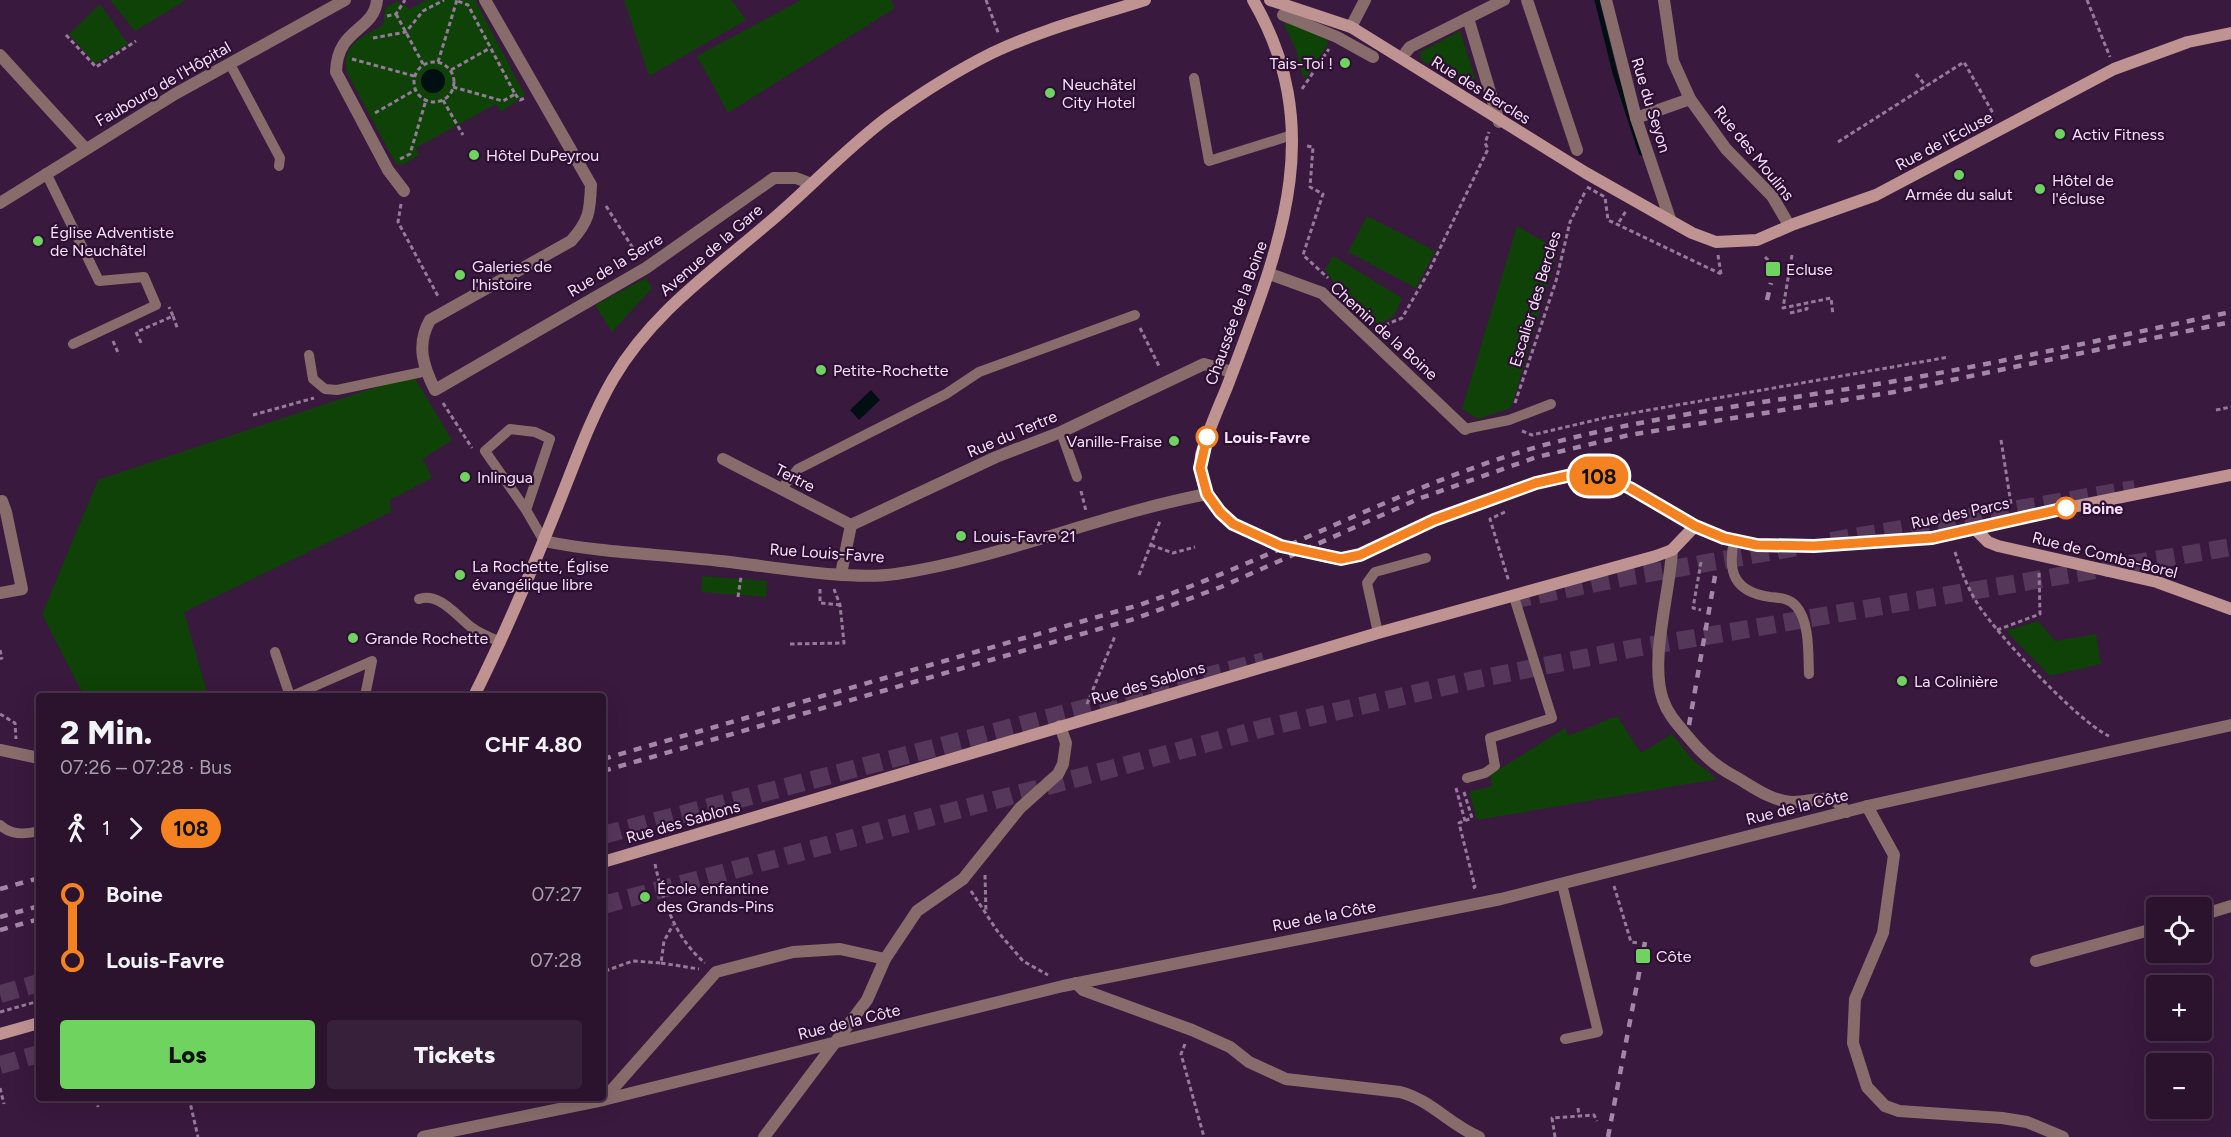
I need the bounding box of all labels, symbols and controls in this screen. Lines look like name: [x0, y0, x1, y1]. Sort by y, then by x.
street label: Faubourg de l'Hôpital: [92, 38, 234, 130]
street label: Rue des Bercles: [1428, 52, 1534, 128]
place label: Tais-Toi !: [1270, 54, 1333, 73]
street label: Rue du Seyon: [1627, 55, 1675, 155]
marker: Tais-Toi !: [1338, 56, 1352, 70]
place label: Neuchâtel City Hotel: [1062, 75, 1136, 112]
marker: Neuchâtel City Hotel: [1043, 86, 1057, 100]
street label: Rue des Moulins: [1710, 102, 1798, 204]
street label: Rue de l'Ecluse: [1892, 107, 1996, 175]
place label: Activ Fitness: [2072, 125, 2164, 144]
marker: Activ Fitness: [2053, 127, 2067, 141]
place label: Hôtel DuPeyrou: [486, 146, 599, 165]
marker: Hôtel DuPeyrou: [467, 148, 481, 162]
marker: Armée du salut: [1952, 168, 1966, 182]
place label: Hôtel de l'écluse: [2052, 171, 2114, 208]
marker: Hôtel de l'écluse: [2033, 182, 2047, 196]
place label: Armée du salut: [1905, 185, 2013, 204]
street label: Avenue de la Gare: [656, 200, 767, 300]
place label: Église Adventiste de Neuchâtel: [50, 223, 174, 260]
street label: Rue de la Serre: [564, 229, 666, 301]
street label: Escalier des Bercles: [1505, 229, 1565, 369]
marker: Église Adventiste de Neuchâtel: [31, 234, 45, 248]
street label: Chaussée de la Boine: [1201, 238, 1271, 388]
place label: Galeries de l'histoire: [472, 257, 552, 294]
marker: Ecluse: [1764, 260, 1782, 278]
place label: Ecluse: [1786, 260, 1833, 279]
marker: Galeries de l'histoire: [453, 268, 467, 282]
street label: Chemin de la Boine: [1327, 278, 1442, 384]
place label: Petite-Rochette: [833, 361, 949, 380]
marker: Petite-Rochette: [814, 363, 828, 377]
street label: Rue du Tertre: [964, 406, 1060, 462]
marker: Louis-Favre: [1196, 426, 1218, 448]
place label: Louis-Favre: [1224, 428, 1310, 447]
place label: Vanille-Fraise: [1066, 432, 1162, 451]
marker: Vanille-Fraise: [1167, 434, 1181, 448]
line badge: 108: [1564, 456, 1634, 496]
street label: Tertre: [772, 460, 818, 496]
text: 108: [1581, 464, 1617, 489]
place label: Inlingua: [477, 468, 533, 487]
marker: Inlingua: [458, 470, 472, 484]
street label: Rue des Parcs: [1909, 493, 2011, 533]
marker: Boine: [2055, 497, 2077, 519]
place label: Boine: [2082, 499, 2123, 518]
place label: Louis-Favre 21: [973, 527, 1076, 546]
street label: Rue de Comba-Borel: [2030, 528, 2180, 582]
marker: Louis-Favre 21: [954, 529, 968, 543]
street label: Rue Louis-Favre: [769, 540, 885, 567]
place label: La Rochette, Église évangélique libre: [472, 557, 609, 594]
marker: La Rochette, Église évangélique libre: [453, 568, 467, 582]
place label: Grande Rochette: [365, 629, 488, 648]
marker: Grande Rochette: [346, 631, 360, 645]
street label: Rue des Sablons: [1089, 658, 1207, 708]
place label: La Colinière: [1914, 672, 1998, 691]
marker: La Colinière: [1895, 674, 1909, 688]
text: 2 Min.: [60, 713, 152, 752]
text: CHF 4.80: [485, 731, 582, 758]
text: 07:26 – 07:28 · Bus: [60, 755, 232, 779]
street label: Rue de la Côte: [1744, 785, 1850, 829]
street label: Rue des Sablons: [624, 797, 742, 847]
icon: walk: [60, 812, 93, 845]
icon: forward: [119, 812, 152, 845]
text: 1: [102, 816, 110, 840]
text: 108: [173, 816, 209, 841]
place label: École enfantine des Grands-Pins: [657, 879, 774, 916]
text: Boine: [106, 881, 163, 908]
text: 07:27: [531, 882, 582, 906]
marker: École enfantine des Grands-Pins: [638, 890, 652, 904]
street label: Rue de la Côte: [1271, 897, 1378, 935]
map controls: [2146, 897, 2212, 1119]
button: locate: [2146, 897, 2212, 963]
text: Louis-Favre: [106, 947, 224, 974]
marker: Côte: [1634, 947, 1652, 965]
place label: Côte: [1656, 947, 1692, 966]
text: 07:28: [530, 948, 582, 972]
button: +: [2146, 975, 2212, 1041]
street label: Rue de la Côte: [796, 1000, 902, 1044]
button: Los: [60, 1020, 315, 1089]
button: Tickets: [327, 1020, 582, 1089]
button: −: [2146, 1053, 2212, 1119]

